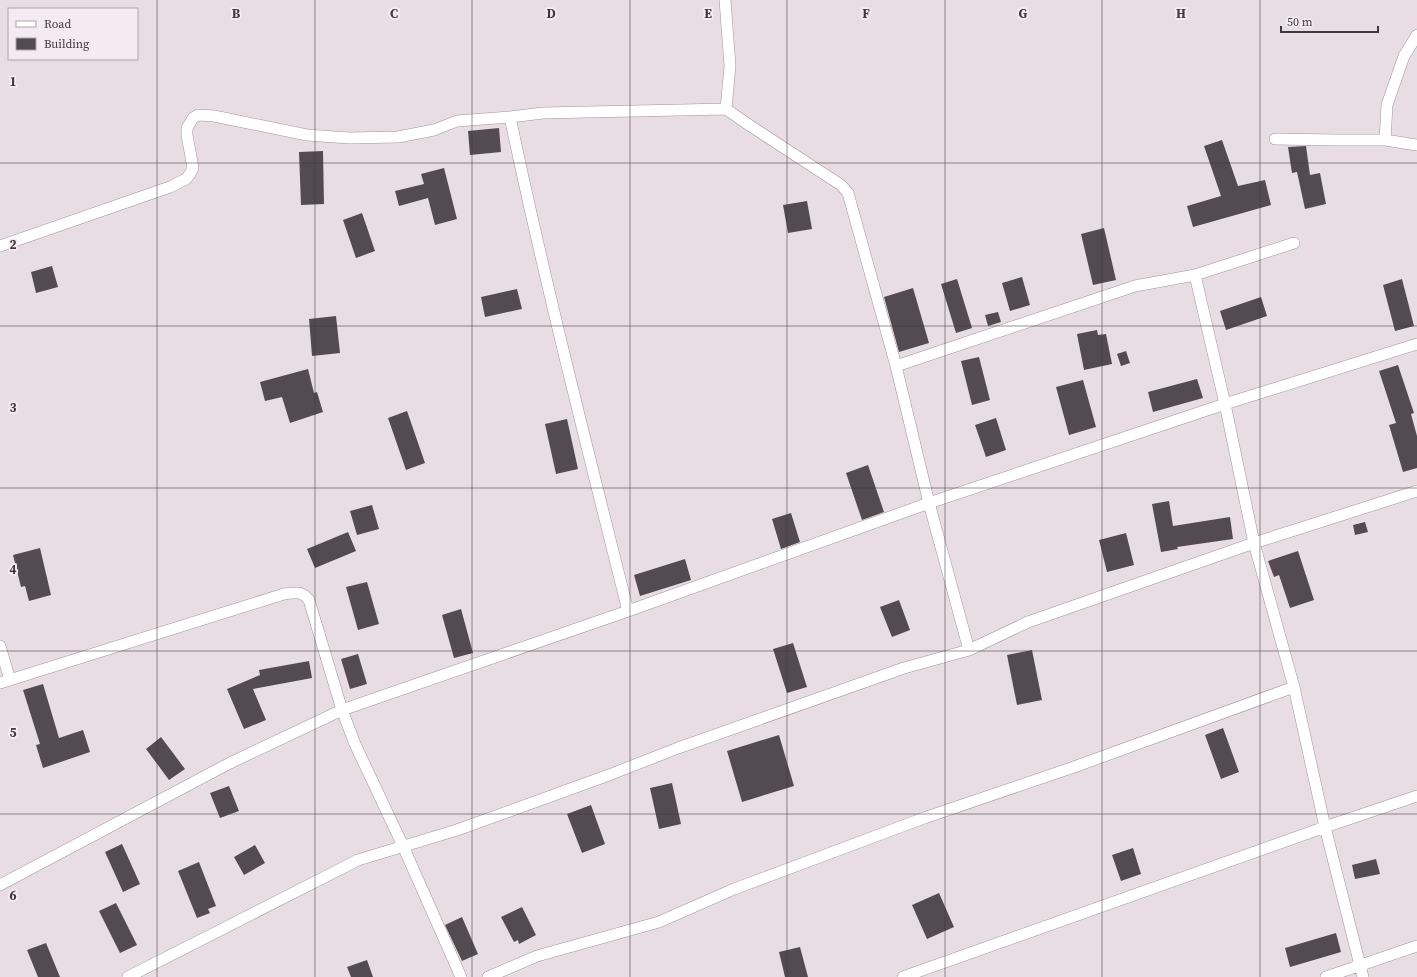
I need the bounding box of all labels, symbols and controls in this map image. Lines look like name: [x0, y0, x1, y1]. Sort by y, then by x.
text: B: [232, 5, 241, 22]
text: C: [390, 5, 398, 22]
text: D: [546, 5, 556, 22]
text: E: [704, 5, 712, 22]
text: F: [862, 5, 870, 22]
text: G: [1019, 5, 1028, 22]
text: H: [1176, 5, 1186, 22]
legend: [8, 8, 138, 60]
scale bar: [1281, 8, 1378, 34]
text: 50 m: [1287, 14, 1313, 30]
text: Road: [44, 16, 71, 32]
text: Building: [44, 36, 89, 52]
text: 1: [9, 73, 17, 90]
text: 2: [9, 236, 17, 253]
text: 3: [9, 399, 17, 416]
text: 4: [9, 561, 17, 578]
text: 5: [9, 724, 17, 741]
text: 6: [9, 887, 17, 904]

